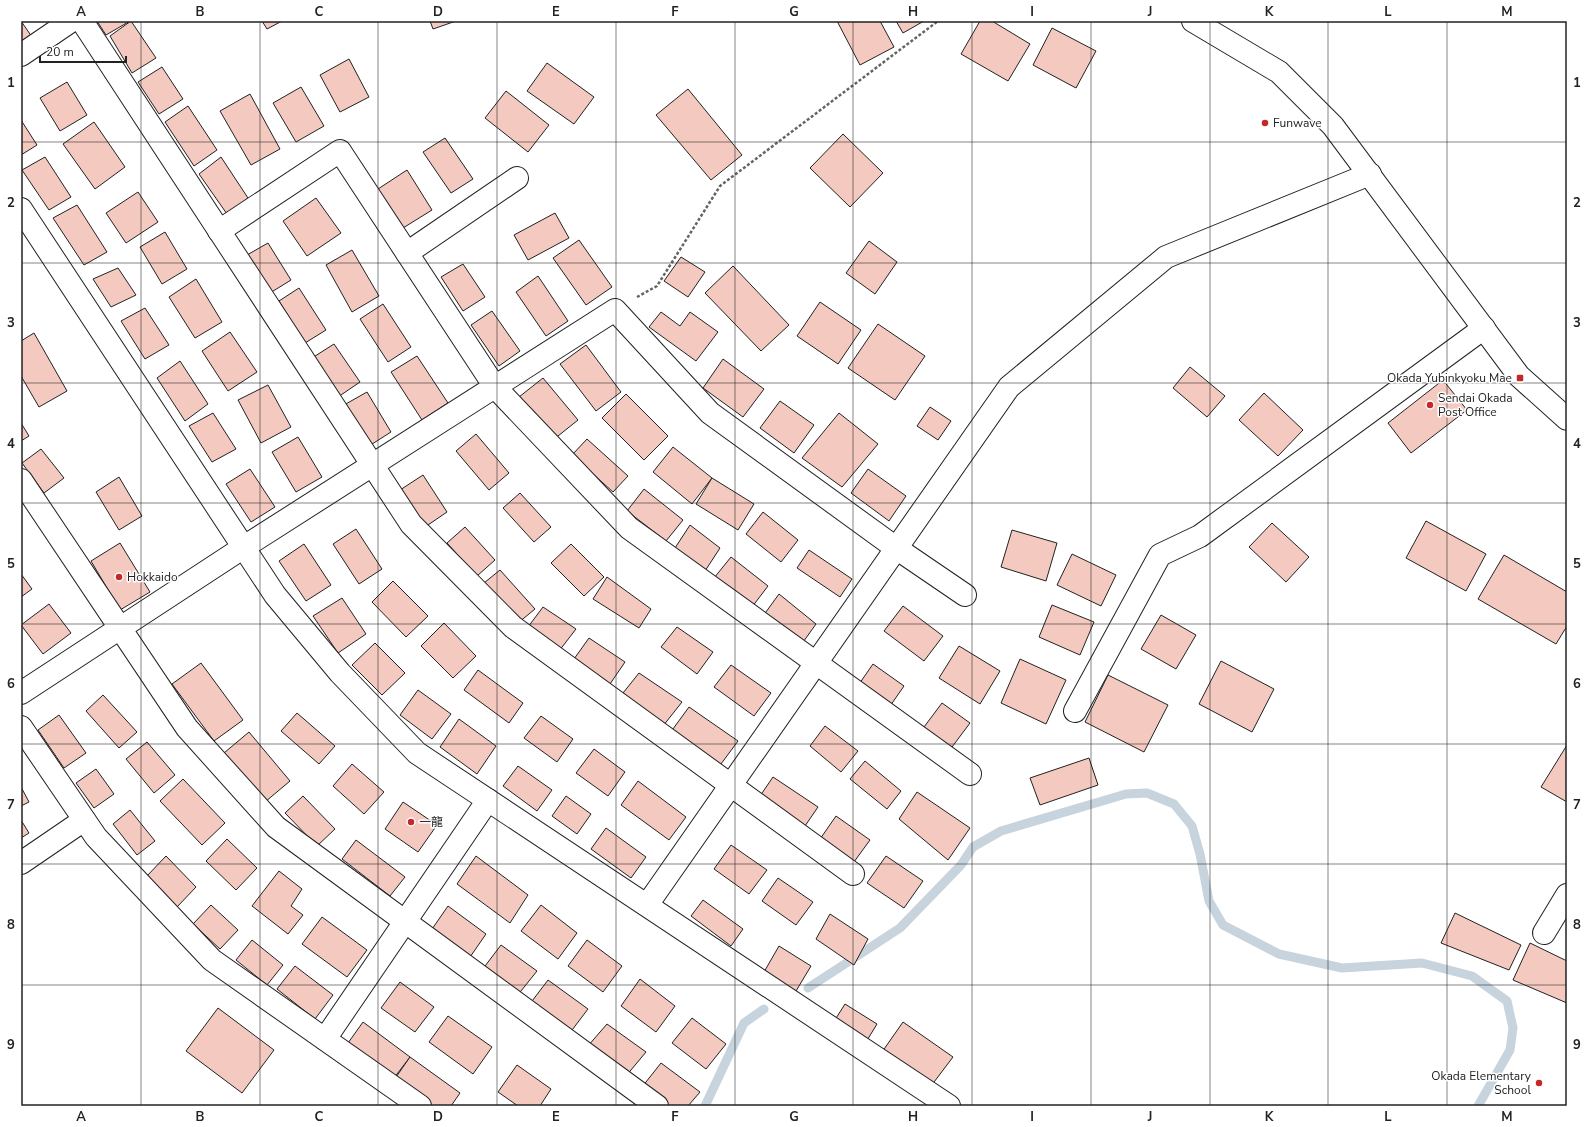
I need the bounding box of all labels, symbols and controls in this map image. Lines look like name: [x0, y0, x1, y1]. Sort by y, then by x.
text: A: [76, 3, 86, 21]
text: B: [196, 3, 205, 21]
text: C: [315, 3, 324, 21]
text: D: [433, 3, 443, 21]
text: E: [552, 3, 560, 21]
text: F: [671, 3, 679, 21]
text: G: [789, 3, 799, 21]
text: H: [908, 3, 918, 21]
text: I: [1030, 3, 1034, 21]
text: J: [1147, 3, 1152, 21]
text: K: [1265, 3, 1274, 21]
text: L: [1384, 3, 1392, 21]
text: M: [1501, 3, 1513, 21]
scale bar: [40, 38, 126, 64]
text: 20 m: [46, 44, 74, 60]
text: 1: [7, 74, 15, 92]
text: 1: [1573, 74, 1581, 92]
place label: Funwave: [1273, 115, 1322, 131]
marker: Funwave: [1260, 118, 1270, 128]
text: 2: [7, 194, 15, 212]
text: 2: [1573, 194, 1581, 212]
text: 3: [7, 314, 15, 332]
text: 3: [1573, 314, 1581, 332]
place label: Okada Yubinkyoku Mae: [1387, 370, 1512, 386]
marker: Okada Yubinkyoku Mae: [1515, 373, 1525, 383]
place label: Sendai Okada Post Office: [1438, 390, 1513, 420]
marker: Sendai Okada Post Office: [1425, 400, 1435, 410]
text: 4: [7, 435, 15, 453]
text: 4: [1573, 435, 1581, 453]
text: 5: [7, 555, 15, 573]
text: 5: [1573, 555, 1581, 573]
place label: Hokkaido: [127, 569, 178, 585]
marker: Hokkaido: [114, 572, 124, 582]
text: 6: [7, 675, 15, 693]
text: 6: [1573, 675, 1581, 693]
text: 7: [7, 796, 15, 814]
text: 7: [1573, 796, 1581, 814]
place label: 一龍: [419, 814, 443, 830]
marker: 一龍: [406, 817, 416, 827]
text: 8: [7, 916, 15, 934]
text: 8: [1573, 916, 1581, 934]
text: 9: [7, 1036, 15, 1054]
text: 9: [1573, 1036, 1581, 1054]
place label: Okada Elementary School: [1431, 1068, 1532, 1098]
marker: Okada Elementary School: [1534, 1078, 1544, 1088]
text: A: [76, 1108, 86, 1126]
text: B: [196, 1108, 205, 1126]
text: C: [315, 1108, 324, 1126]
text: D: [433, 1108, 443, 1126]
text: E: [552, 1108, 560, 1126]
text: F: [671, 1108, 679, 1126]
text: G: [789, 1108, 799, 1126]
text: H: [908, 1108, 918, 1126]
text: I: [1030, 1108, 1034, 1126]
text: J: [1147, 1108, 1152, 1126]
text: K: [1265, 1108, 1274, 1126]
text: L: [1384, 1108, 1392, 1126]
text: M: [1501, 1108, 1513, 1126]

